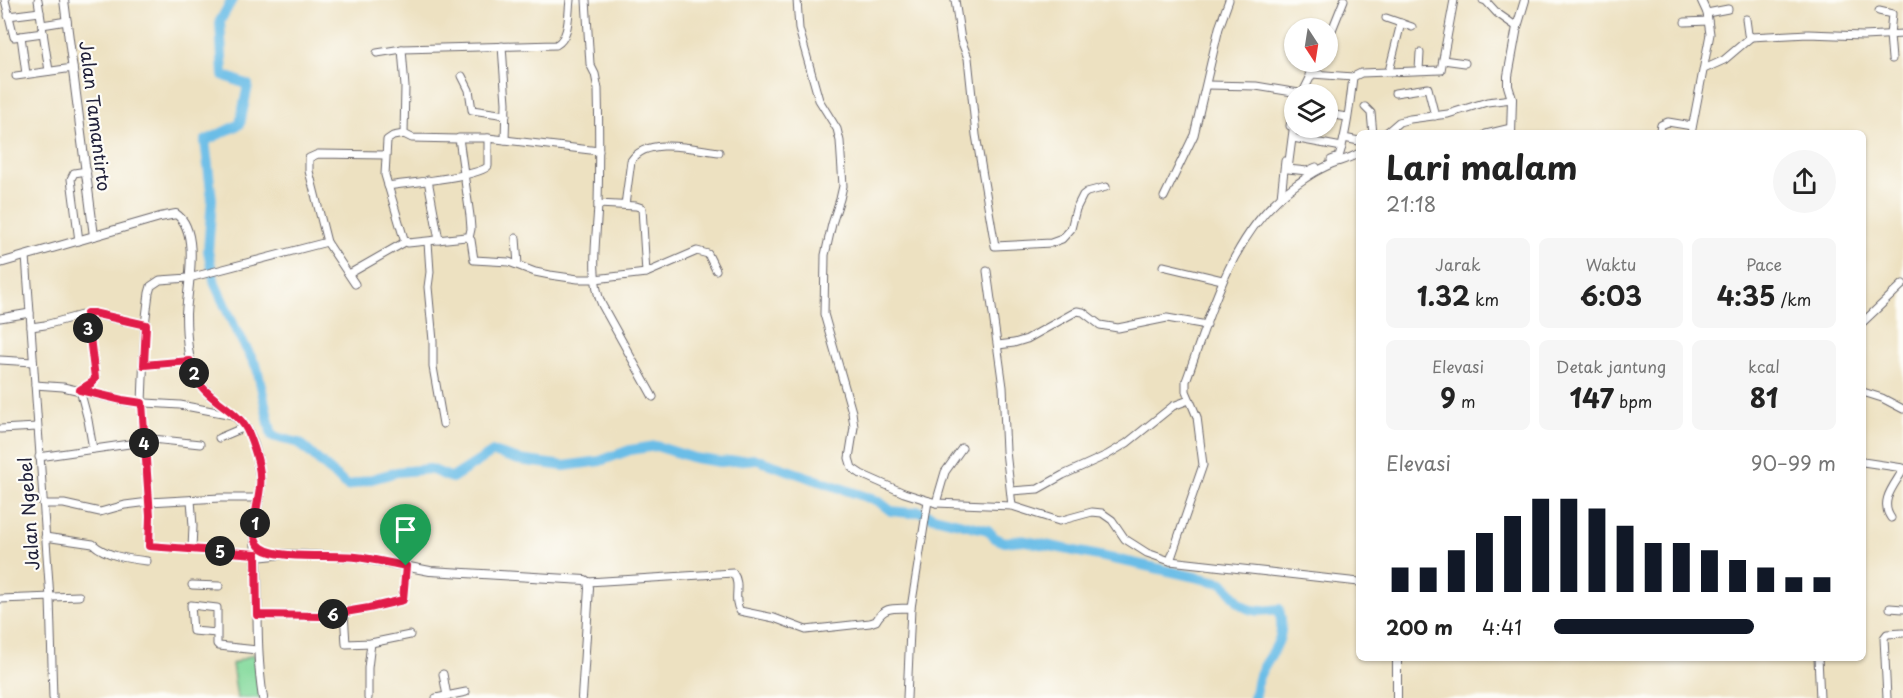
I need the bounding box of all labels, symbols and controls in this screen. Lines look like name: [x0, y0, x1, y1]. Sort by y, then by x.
north arrow: [1284, 18, 1338, 72]
map controls: [1284, 18, 1338, 138]
street label: Jalan Tamantirto: [73, 39, 119, 193]
button: layers: [1284, 84, 1338, 138]
text: Lari malam: [1386, 141, 1578, 191]
button: share: [1773, 150, 1836, 213]
text: 21:18: [1386, 189, 1436, 219]
text: Jarak: [1435, 252, 1481, 276]
text: Waktu: [1586, 252, 1636, 276]
text: Pace: [1746, 252, 1782, 276]
text: 1.32: [1417, 276, 1470, 315]
text: 6:03: [1580, 276, 1642, 315]
text: 4:35: [1717, 276, 1776, 315]
text: km: [1470, 287, 1499, 311]
text: /km: [1776, 287, 1811, 311]
pin: 3: [73, 313, 103, 343]
text: 3: [83, 316, 93, 340]
text: Elevasi: [1432, 354, 1484, 378]
text: Detak jantung: [1556, 354, 1666, 378]
text: kcal: [1748, 354, 1780, 378]
pin: 2: [179, 358, 209, 388]
text: 2: [188, 361, 200, 385]
text: 9: [1440, 378, 1456, 417]
text: 147: [1570, 378, 1614, 417]
text: 81: [1750, 378, 1778, 417]
text: m: [1456, 389, 1476, 413]
text: bpm: [1614, 389, 1652, 413]
pin: 4: [129, 428, 159, 458]
text: 4: [139, 431, 149, 455]
text: Elevasi: [1386, 448, 1451, 478]
text: 90–99 m: [1751, 448, 1836, 478]
street label: Jalan Ngebel: [11, 456, 45, 572]
pin: [380, 504, 431, 566]
pin: 1: [240, 508, 270, 538]
text: 1: [251, 511, 259, 535]
icon: arrive: [389, 513, 422, 546]
pin: 5: [205, 536, 235, 566]
text: 5: [215, 539, 225, 563]
pin: 6: [318, 599, 348, 629]
text: 6: [327, 602, 339, 626]
text: 200 m: [1386, 612, 1453, 642]
text: 4:41: [1482, 612, 1522, 642]

